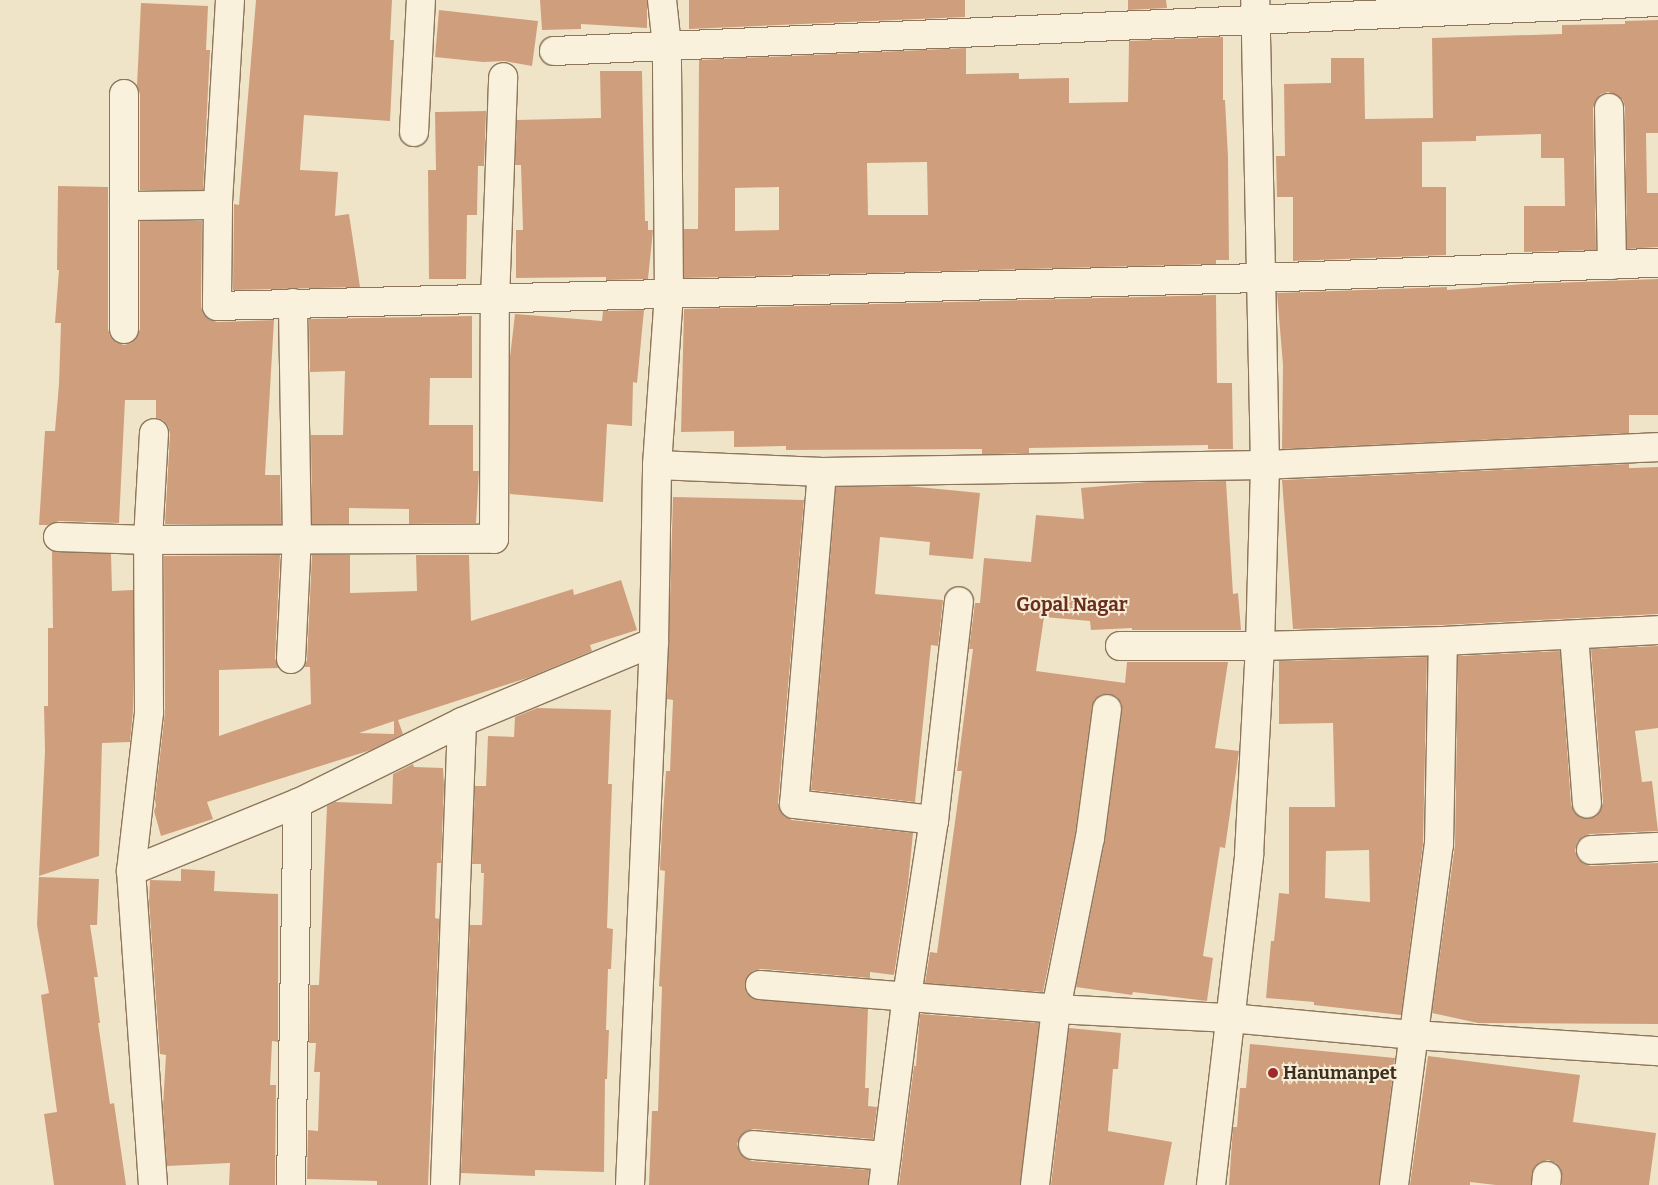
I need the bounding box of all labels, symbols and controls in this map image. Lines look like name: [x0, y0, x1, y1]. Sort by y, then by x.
district label: Gopal Nagar: [1016, 594, 1128, 616]
place label: Hanumanpet: [1283, 1062, 1397, 1084]
marker: Hanumanpet: [1267, 1067, 1279, 1079]

